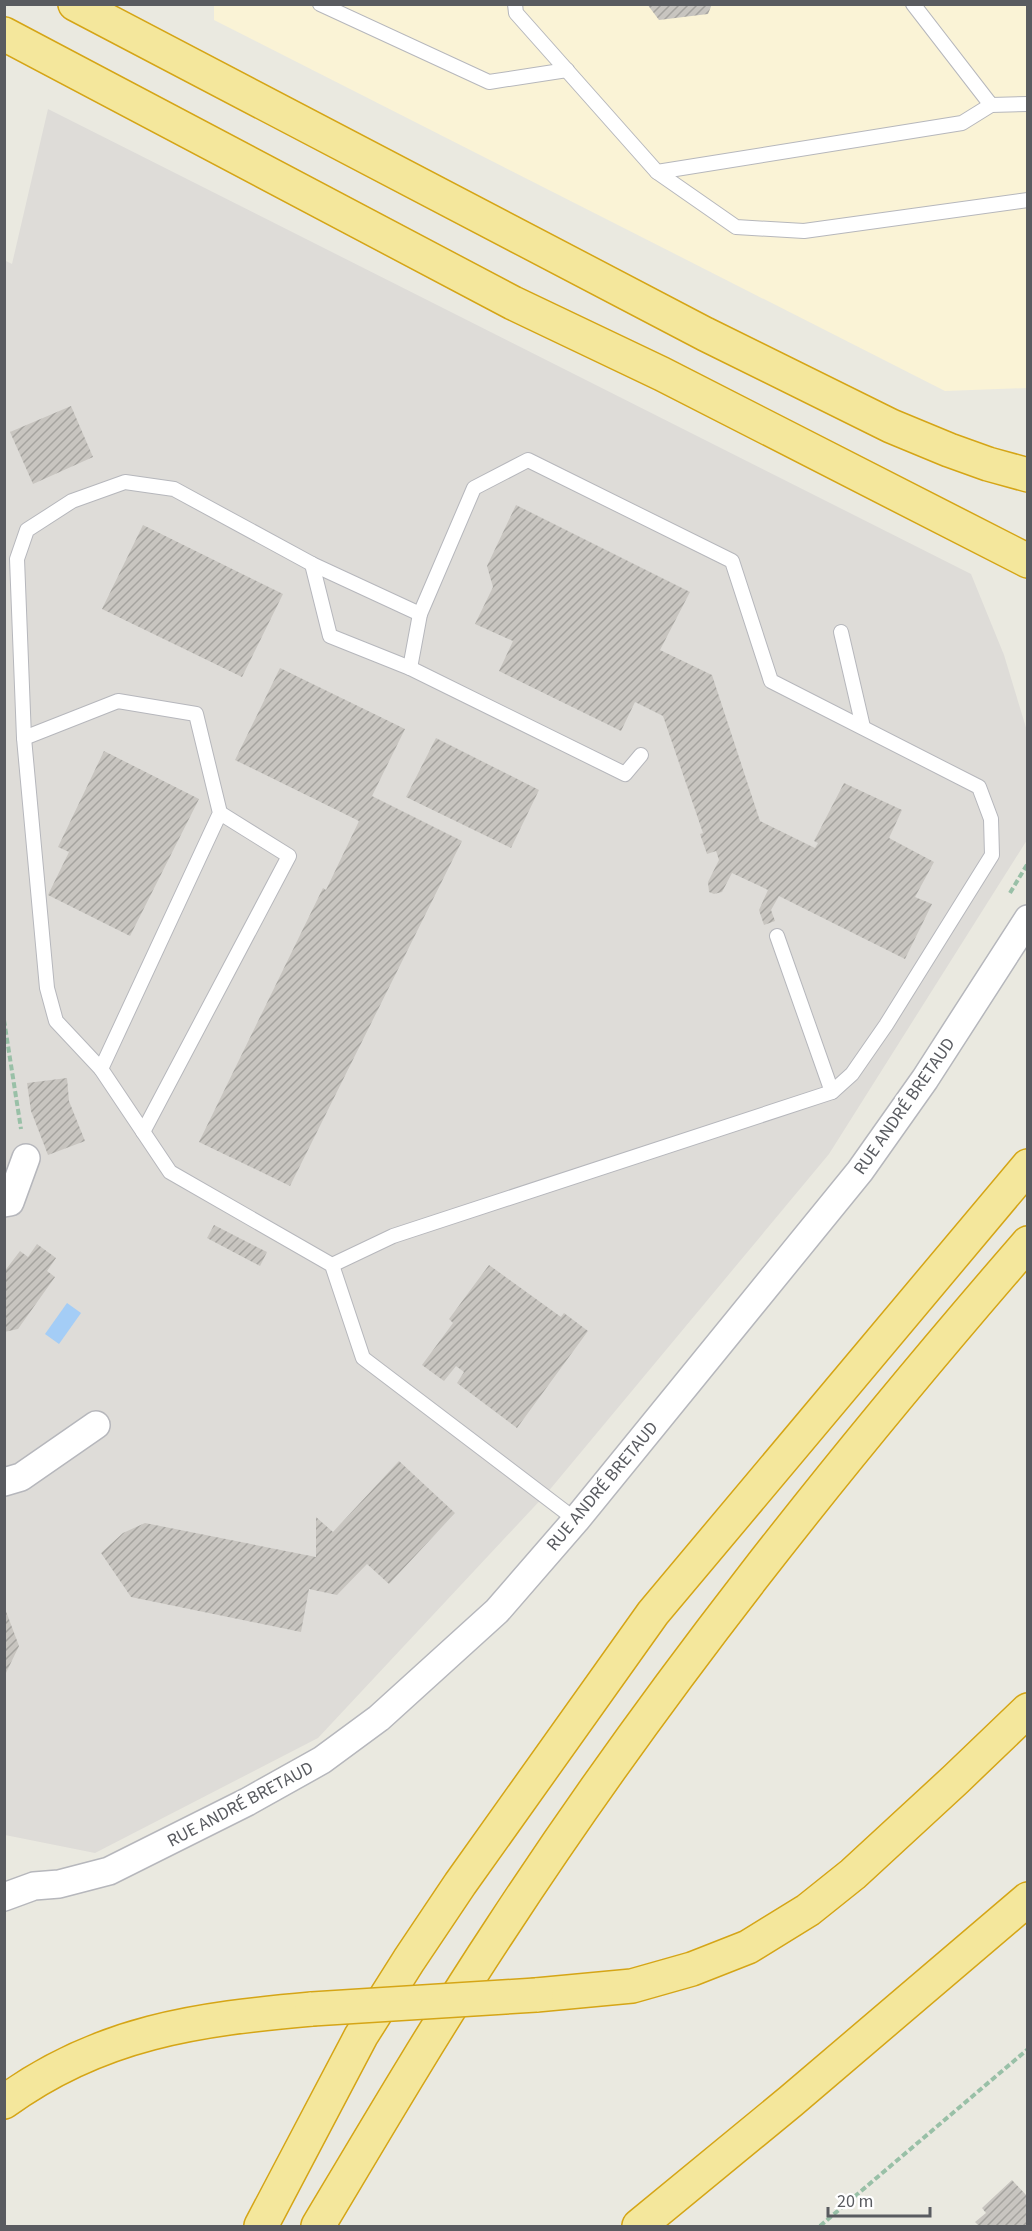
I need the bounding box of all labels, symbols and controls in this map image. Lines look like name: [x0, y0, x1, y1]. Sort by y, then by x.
street label: RUE ANDRÉ BRETAUD: [848, 1033, 961, 1180]
street label: RUE ANDRÉ BRETAUD: [541, 1416, 664, 1556]
street label: RUE ANDRÉ BRETAUD: [163, 1755, 318, 1854]
scale bar: [828, 2180, 930, 2218]
text: 20 m: [837, 2189, 873, 2214]

